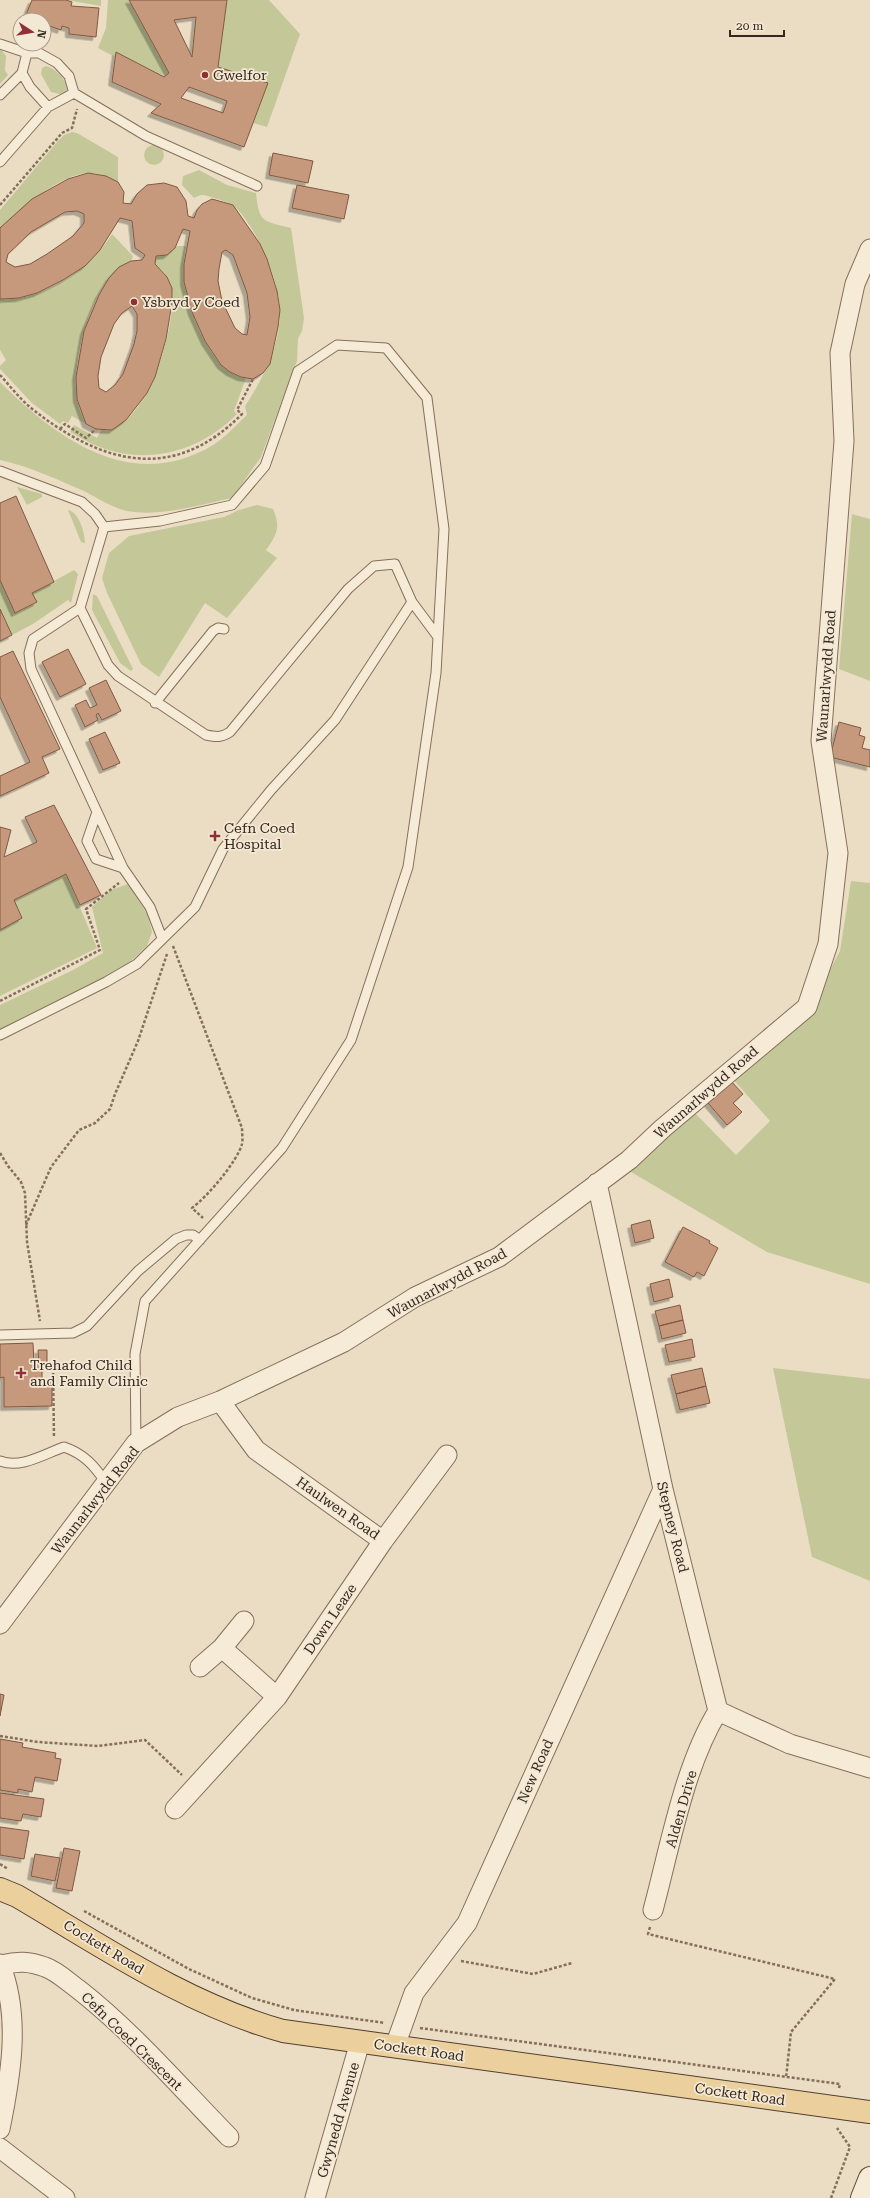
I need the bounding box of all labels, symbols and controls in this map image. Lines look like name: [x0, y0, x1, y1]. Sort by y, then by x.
north arrow: [12, 12, 52, 52]
scale bar: [730, 12, 784, 38]
text: 20 m: [736, 19, 763, 33]
text: N: [34, 28, 49, 40]
place label: Gwelfor: [213, 67, 267, 83]
marker: Gwelfor: [200, 70, 210, 80]
place label: Ysbryd y Coed: [142, 294, 240, 310]
marker: Ysbryd y Coed: [129, 297, 139, 307]
street label: Waunarlwydd Road: [813, 609, 839, 743]
place label: Cefn Coed Hospital: [224, 820, 295, 852]
marker: Cefn Coed Hospital: [209, 830, 221, 842]
street label: Waunarlwydd Road: [651, 1043, 761, 1141]
street label: Waunarlwydd Road: [385, 1245, 509, 1321]
place label: Trehafod Child and Family Clinic: [30, 1357, 148, 1389]
marker: Trehafod Child and Family Clinic: [15, 1367, 27, 1379]
street label: Waunarlwydd Road: [48, 1443, 142, 1557]
street label: Haulwen Road: [293, 1473, 383, 1543]
street label: Stepney Road: [654, 1480, 692, 1574]
street label: Down Leaze: [301, 1580, 360, 1657]
street label: New Road: [514, 1737, 556, 1805]
street label: Alden Drive: [662, 1768, 700, 1850]
street label: Cockett Road: [61, 1917, 147, 1977]
street label: Cefn Coed Crescent: [78, 1989, 186, 2093]
street label: Cockett Road: [373, 2036, 465, 2064]
street label: Gwynedd Avenue: [314, 2060, 362, 2180]
street label: Cockett Road: [694, 2080, 786, 2108]

